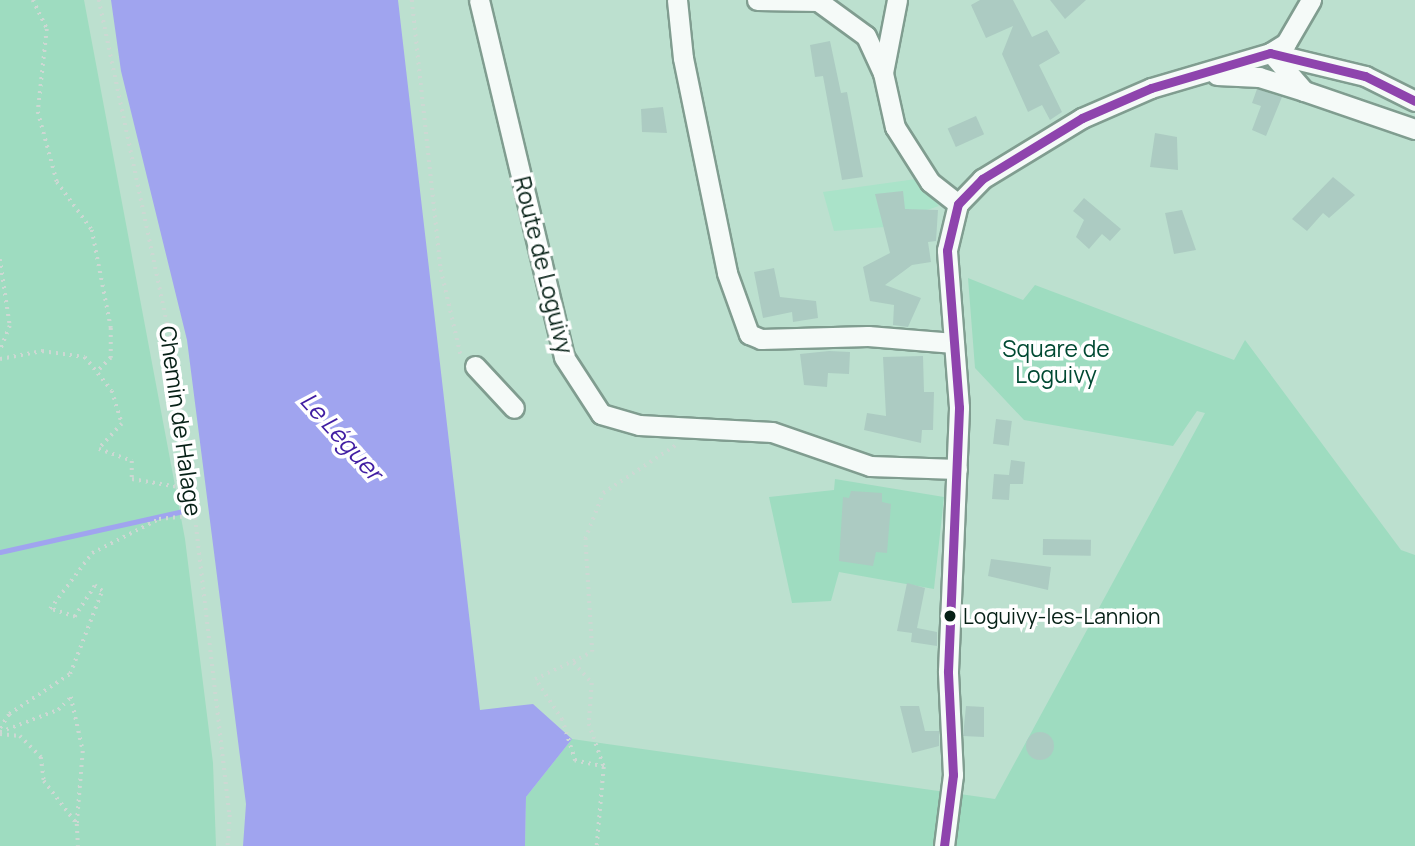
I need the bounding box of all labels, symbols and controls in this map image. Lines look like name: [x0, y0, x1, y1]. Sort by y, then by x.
street label: Route de Loguivy: [509, 173, 579, 357]
street label: Chemin de Halage: [154, 324, 208, 518]
park label: Square de Loguivy: [1002, 334, 1110, 388]
water label: Le Léguer: [295, 386, 389, 486]
place label: Loguivy-les-Lannion: [963, 603, 1161, 629]
marker: Loguivy-les-Lannion: [943, 609, 957, 623]

